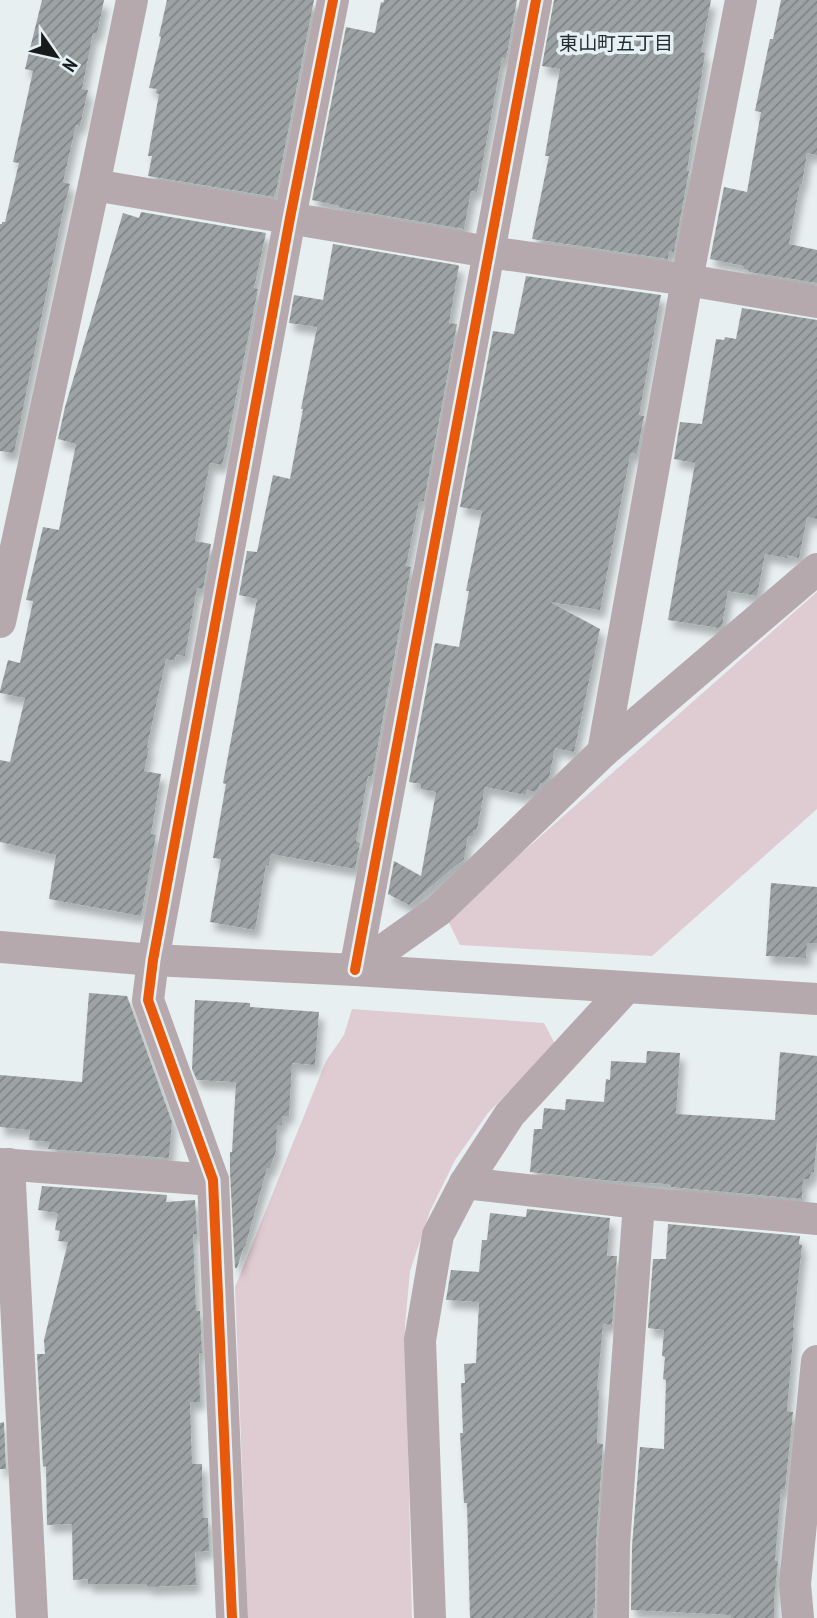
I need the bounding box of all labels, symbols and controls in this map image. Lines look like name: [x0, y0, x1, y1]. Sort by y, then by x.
north arrow: [21, 21, 91, 91]
district label: 東山町五丁目: [559, 31, 673, 55]
text: N: [57, 55, 83, 76]

